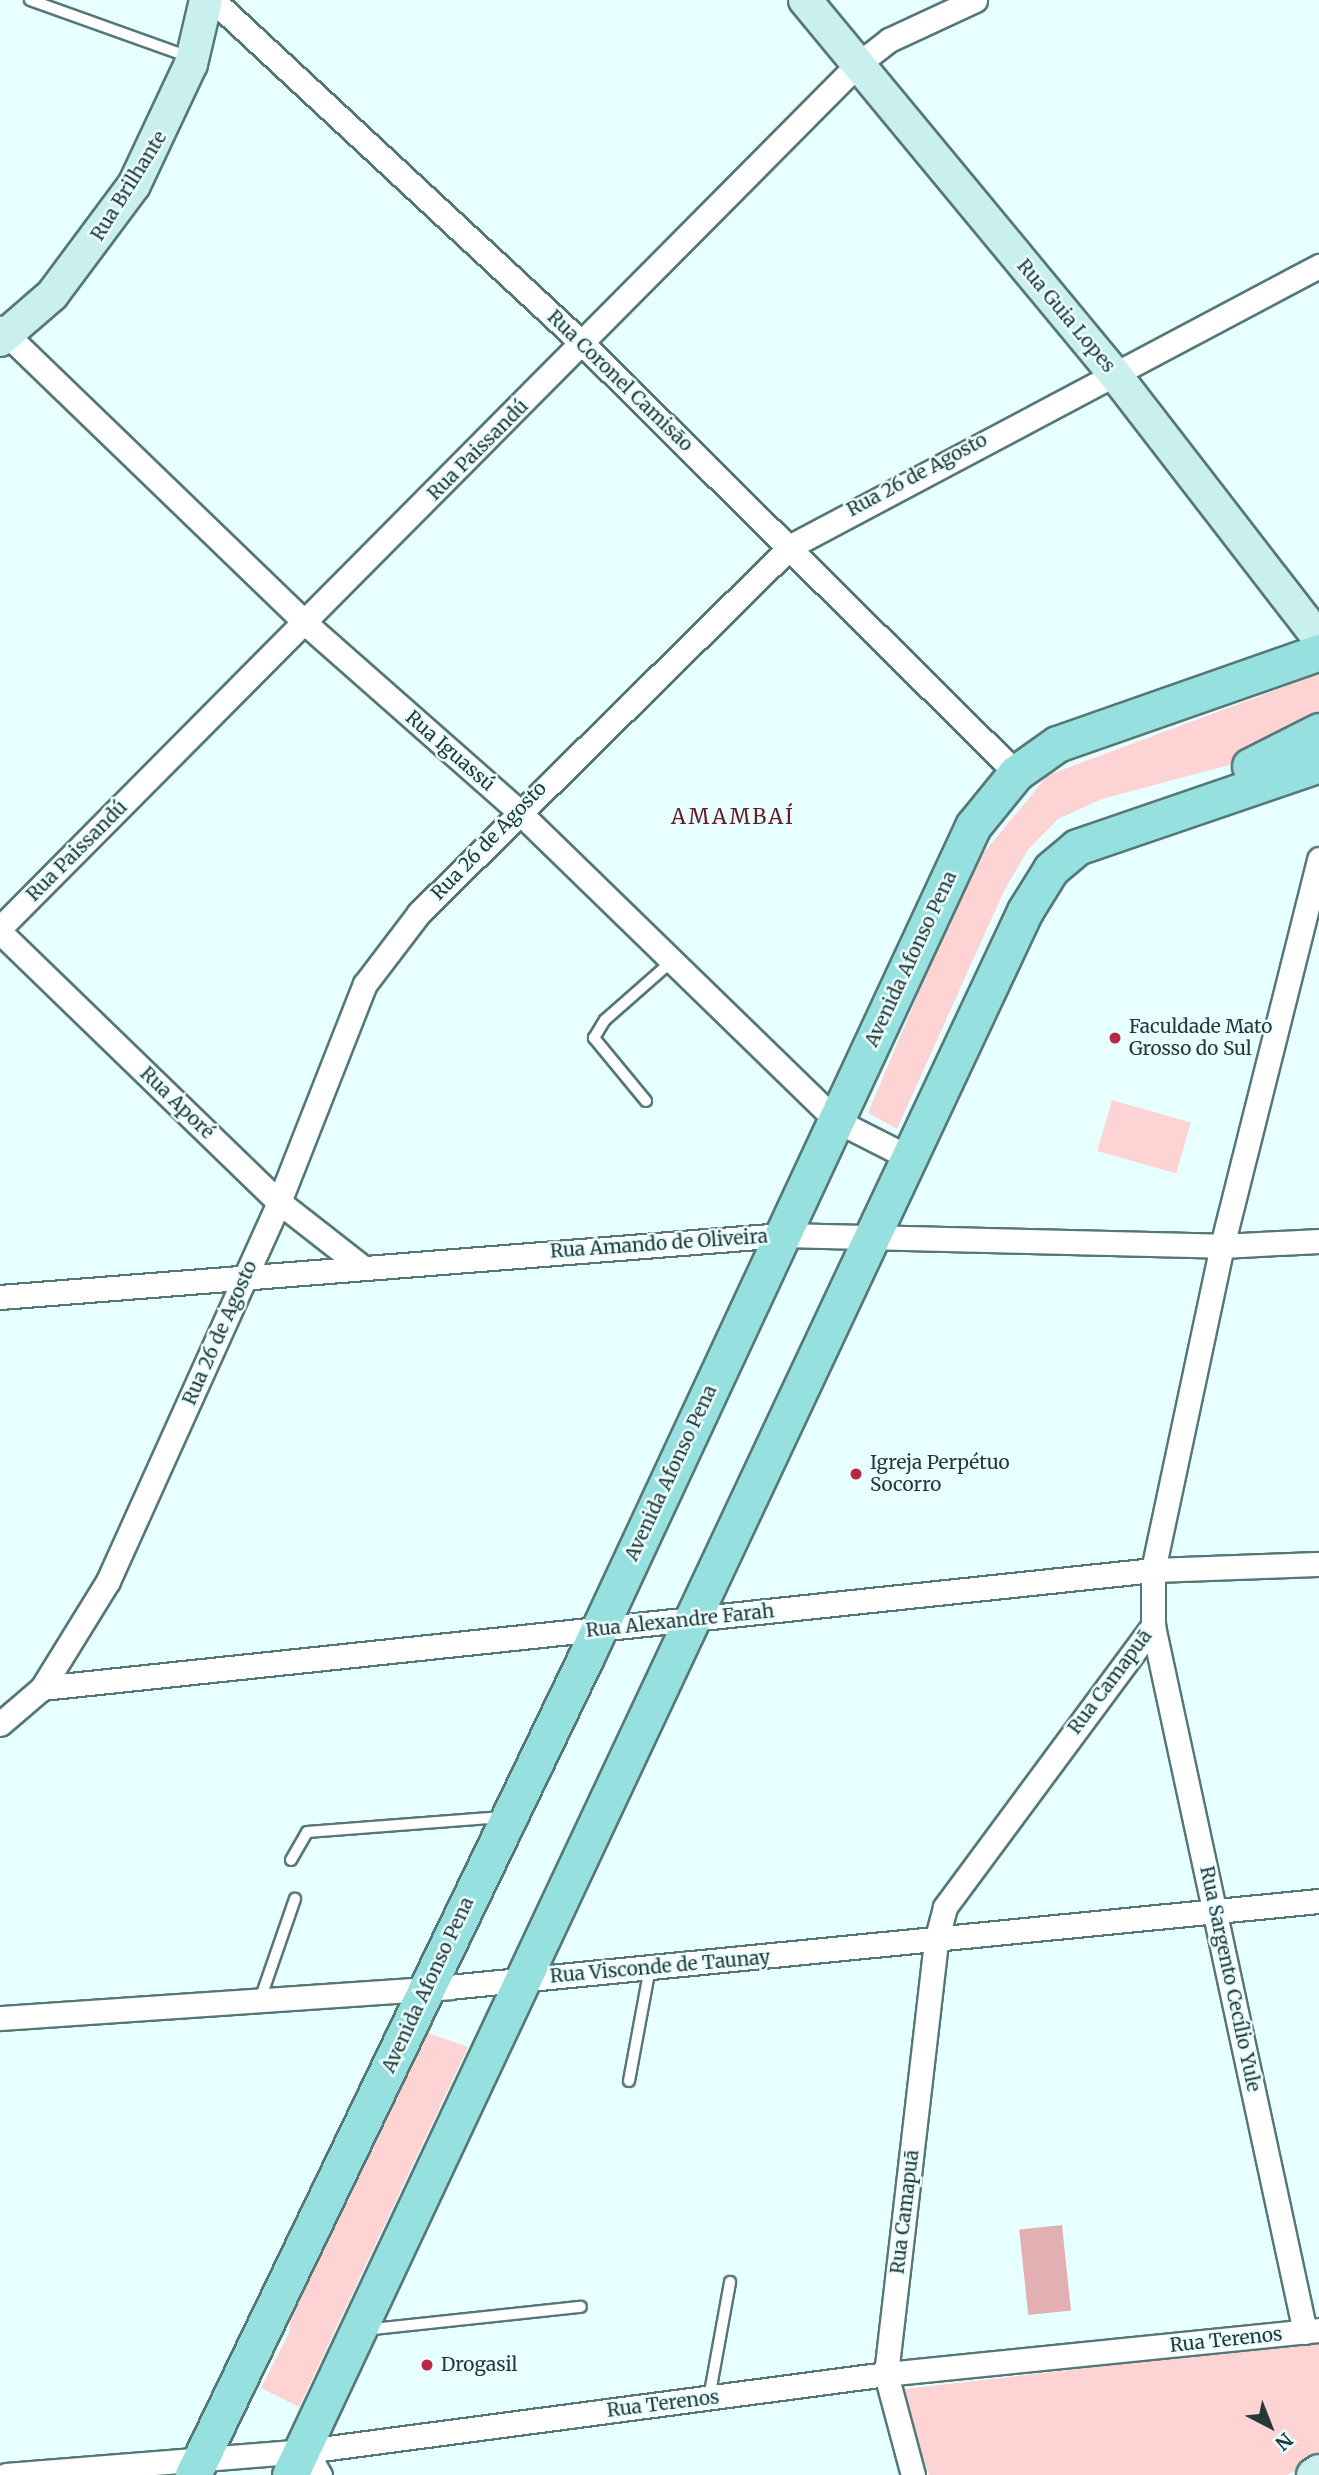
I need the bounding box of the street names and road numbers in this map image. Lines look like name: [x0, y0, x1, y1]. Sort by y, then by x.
street label: Rua Brilhante: [86, 127, 172, 245]
street label: Rua Guia Lopes: [1012, 255, 1120, 377]
street label: Rua Coronel Camisão: [543, 306, 697, 456]
street label: Rua Paissandú: [423, 395, 533, 505]
street label: Rua 26 de Agosto: [843, 428, 991, 522]
street label: Rua Iguassú: [401, 706, 499, 796]
street label: Rua 26 de Agosto: [427, 777, 551, 905]
street label: Rua Paissandú: [22, 796, 132, 906]
street label: Avenida Afonso Pena: [860, 868, 962, 1050]
street label: Rua Aporé: [135, 1062, 219, 1144]
street label: Rua Amando de Oliveira: [549, 1225, 769, 1263]
street label: Rua 26 de Agosto: [178, 1257, 262, 1409]
street label: Avenida Afonso Pena: [620, 1382, 722, 1564]
street label: Rua Alexandre Farah: [585, 1600, 775, 1642]
street label: Rua Camapuã: [1063, 1625, 1157, 1739]
street label: Rua Sargento Cecílio Yule: [1195, 1864, 1265, 2094]
street label: Avenida Afonso Pena: [377, 1894, 479, 2076]
street label: Rua Visconde de Taunay: [549, 1946, 771, 1988]
street label: Rua Camapuã: [886, 2149, 924, 2275]
street label: Rua Terenos: [1169, 2323, 1283, 2357]
street label: Rua Terenos: [606, 2386, 720, 2422]

